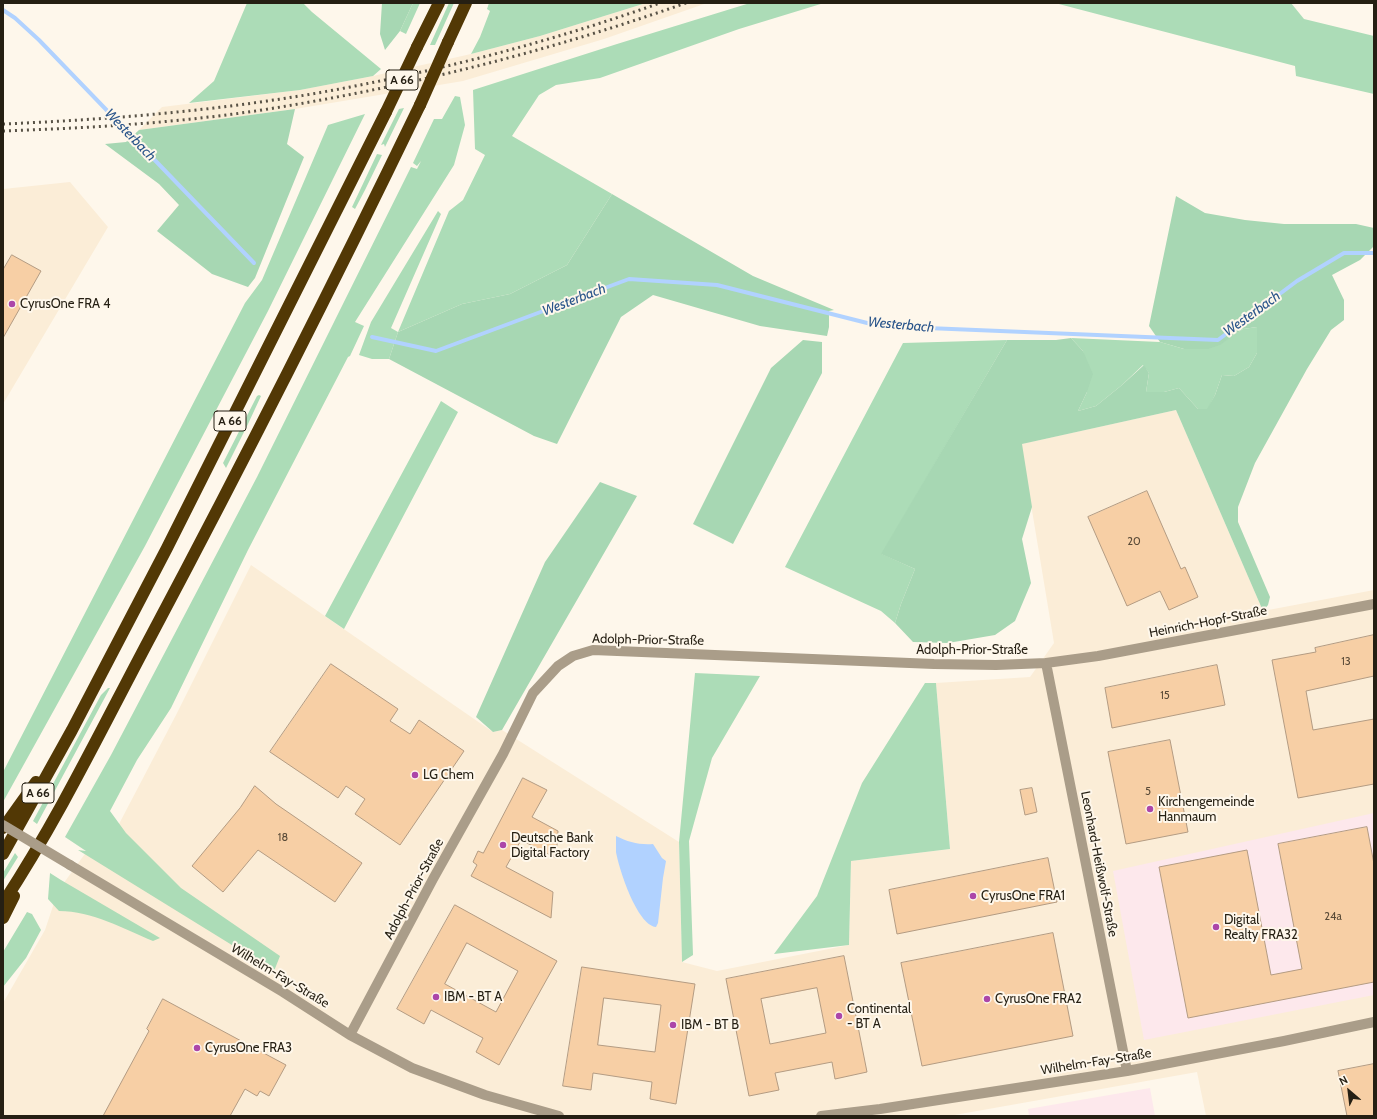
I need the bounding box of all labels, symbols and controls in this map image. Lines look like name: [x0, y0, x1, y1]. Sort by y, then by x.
road number: A 66: [386, 70, 418, 90]
water label: Westerbach: [101, 105, 159, 165]
water label: Westerbach: [540, 280, 608, 320]
water label: Westerbach: [1220, 288, 1284, 340]
place label: CyrusOne FRA 4: [20, 296, 110, 312]
marker: CyrusOne FRA 4: [7, 299, 17, 309]
water label: Westerbach: [867, 314, 935, 336]
road number: A 66: [214, 411, 246, 431]
house number: 20: [1127, 535, 1141, 549]
street label: Heinrich-Hopf-Straße: [1148, 603, 1268, 641]
street label: Adolph-Prior-Straße: [592, 631, 704, 649]
street label: Adolph-Prior-Straße: [916, 642, 1028, 658]
house number: 13: [1341, 655, 1351, 669]
house number: 15: [1160, 689, 1170, 703]
place label: LG Chem: [423, 767, 474, 783]
marker: LG Chem: [410, 770, 420, 780]
road number: A 66: [22, 783, 54, 803]
house number: 5: [1145, 785, 1151, 799]
street label: Leonhard-Heißwolf-Straße: [1077, 790, 1121, 938]
place label: Kirchengemeinde Hanmaum: [1158, 794, 1254, 825]
marker: Kirchengemeinde Hanmaum: [1145, 804, 1155, 814]
place label: Deutsche Bank Digital Factory: [511, 830, 593, 861]
house number: 18: [278, 831, 288, 845]
street label: Adolph-Prior-Straße: [381, 836, 447, 942]
marker: Deutsche Bank Digital Factory: [498, 840, 508, 850]
place label: CyrusOne FRA1: [981, 888, 1065, 904]
marker: CyrusOne FRA1: [968, 891, 978, 901]
house number: 24a: [1324, 910, 1342, 924]
place label: Digital Realty FRA32: [1224, 912, 1298, 943]
marker: Digital Realty FRA32: [1211, 922, 1221, 932]
street label: Wilhelm-Fay-Straße: [228, 941, 332, 1011]
place label: IBM - BT A: [444, 989, 502, 1005]
place label: CyrusOne FRA2: [995, 991, 1082, 1007]
marker: IBM - BT A: [431, 992, 441, 1002]
marker: CyrusOne FRA2: [982, 994, 992, 1004]
place label: Continental - BT A: [847, 1001, 911, 1032]
marker: Continental - BT A: [834, 1011, 844, 1021]
place label: IBM - BT B: [681, 1017, 739, 1033]
marker: IBM - BT B: [668, 1020, 678, 1030]
place label: CyrusOne FRA3: [205, 1040, 292, 1056]
marker: CyrusOne FRA3: [192, 1043, 202, 1053]
street label: Wilhelm-Fay-Straße: [1040, 1046, 1152, 1078]
north arrow: [1329, 1071, 1369, 1111]
text: N: [1337, 1072, 1350, 1088]

